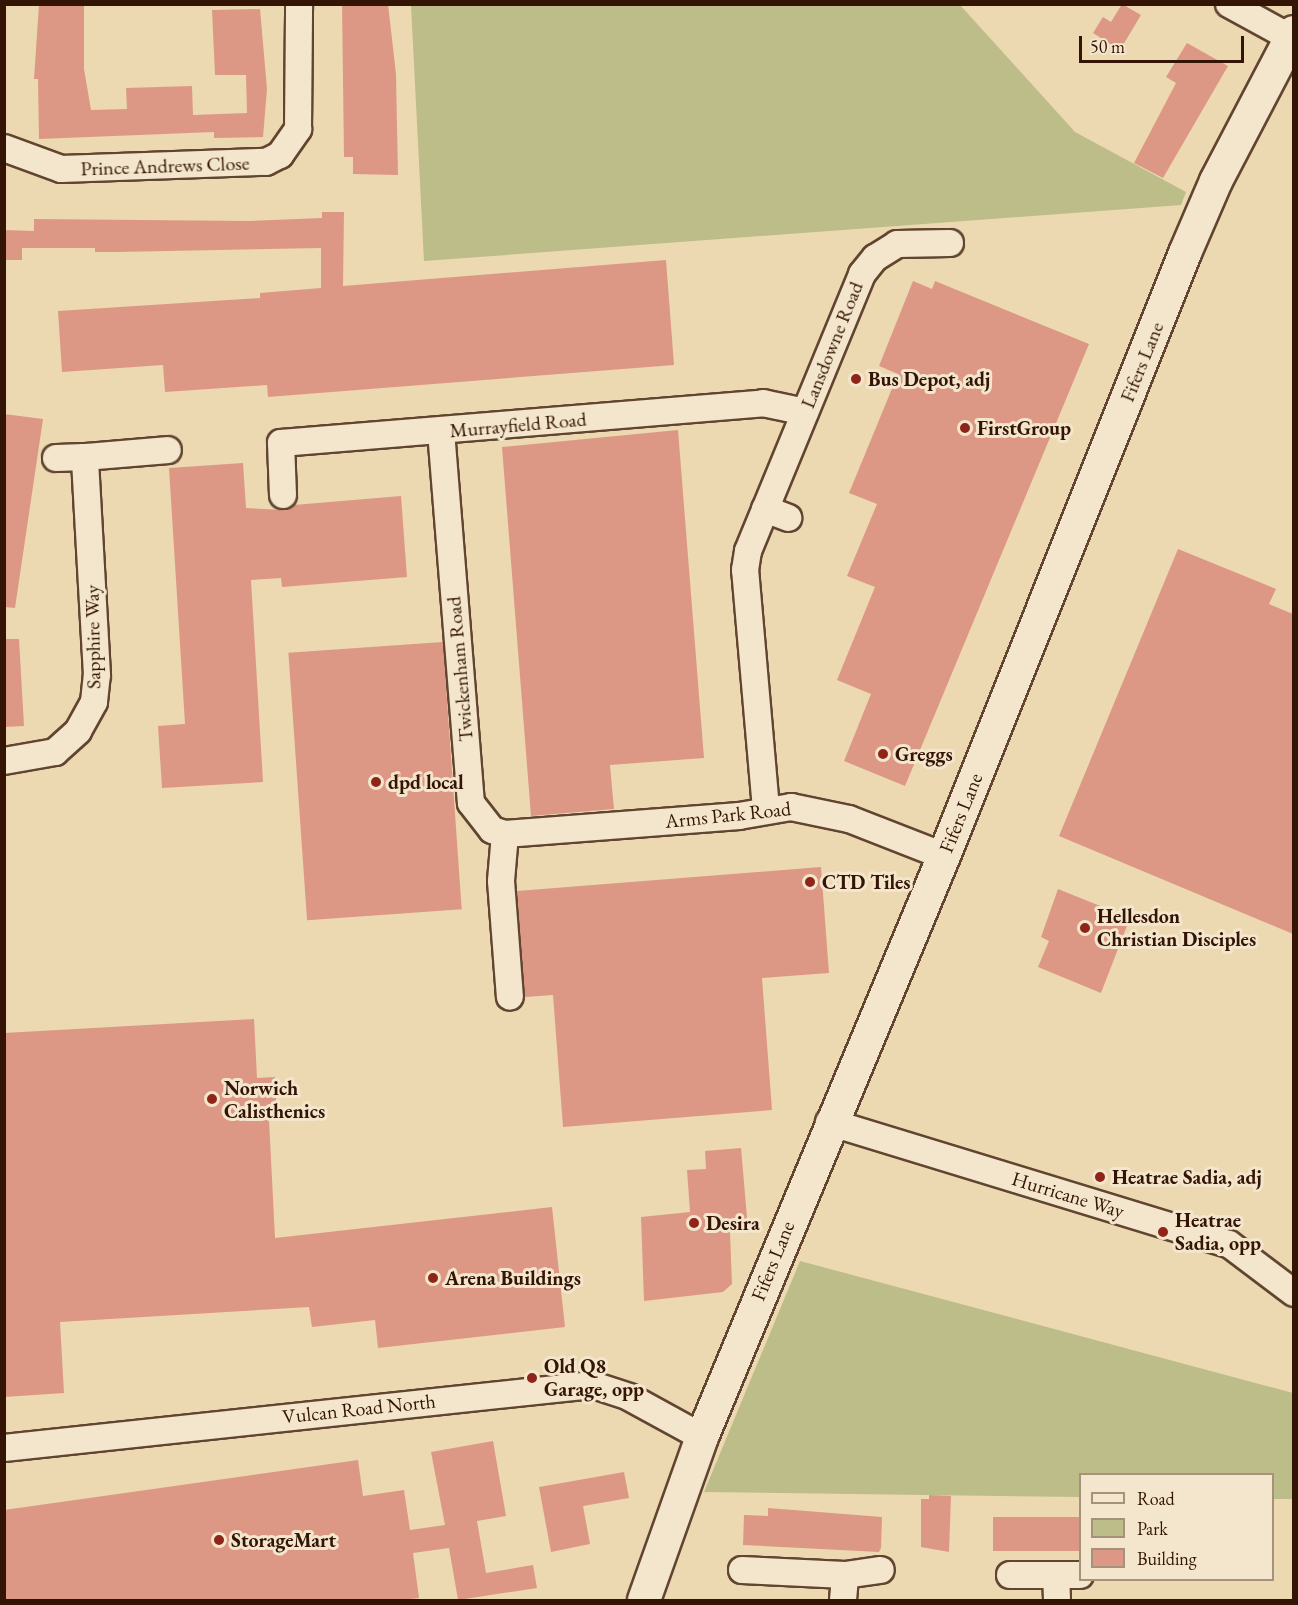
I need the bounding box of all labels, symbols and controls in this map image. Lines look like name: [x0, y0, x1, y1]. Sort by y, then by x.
scale bar: [1082, 24, 1247, 62]
text: 50 m: [1090, 35, 1125, 58]
street label: Prince Andrews Close: [80, 151, 250, 181]
street label: Lansdowne Road: [796, 278, 868, 412]
street label: Fifers Lane: [1115, 319, 1169, 405]
place label: Bus Depot, adj: [868, 367, 990, 391]
marker: Bus Depot, adj: [849, 372, 863, 386]
street label: Murrayfield Road: [449, 407, 587, 443]
place label: FirstGroup: [977, 416, 1071, 440]
marker: FirstGroup: [958, 421, 972, 435]
street label: Sapphire Way: [80, 585, 106, 689]
street label: Twickenham Road: [442, 595, 478, 743]
place label: Greggs: [895, 742, 953, 766]
marker: Greggs: [876, 747, 890, 761]
place label: dpd local: [388, 770, 464, 794]
street label: Fifers Lane: [934, 770, 988, 856]
marker: dpd local: [369, 775, 383, 789]
street label: Arms Park Road: [664, 796, 792, 834]
place label: CTD Tiles: [822, 870, 910, 894]
marker: CTD Tiles: [803, 875, 817, 889]
place label: Hellesdon Christian Disciples: [1097, 904, 1256, 951]
marker: Hellesdon Christian Disciples: [1078, 921, 1092, 935]
place label: Norwich Calisthenics: [224, 1076, 325, 1123]
marker: Norwich Calisthenics: [205, 1092, 219, 1106]
place label: Heatrae Sadia, adj: [1112, 1165, 1262, 1189]
street label: Hurricane Way: [1009, 1167, 1127, 1223]
marker: Heatrae Sadia, adj: [1093, 1170, 1107, 1184]
place label: Heatrae Sadia, opp: [1175, 1208, 1261, 1255]
place label: Desira: [706, 1211, 760, 1235]
marker: Desira: [687, 1216, 701, 1230]
street label: Fifers Lane: [746, 1218, 800, 1304]
marker: Heatrae Sadia, opp: [1156, 1225, 1170, 1239]
place label: Arena Buildings: [445, 1266, 581, 1290]
marker: Arena Buildings: [426, 1271, 440, 1285]
place label: Old Q8 Garage, opp: [544, 1354, 644, 1401]
marker: Old Q8 Garage, opp: [525, 1371, 539, 1385]
street label: Vulcan Road North: [281, 1389, 437, 1429]
legend: [1079, 1473, 1274, 1581]
text: Road: [1137, 1487, 1175, 1510]
text: Park: [1137, 1517, 1168, 1540]
place label: StorageMart: [231, 1528, 336, 1552]
marker: StorageMart: [212, 1533, 226, 1547]
text: Building: [1137, 1547, 1197, 1570]

